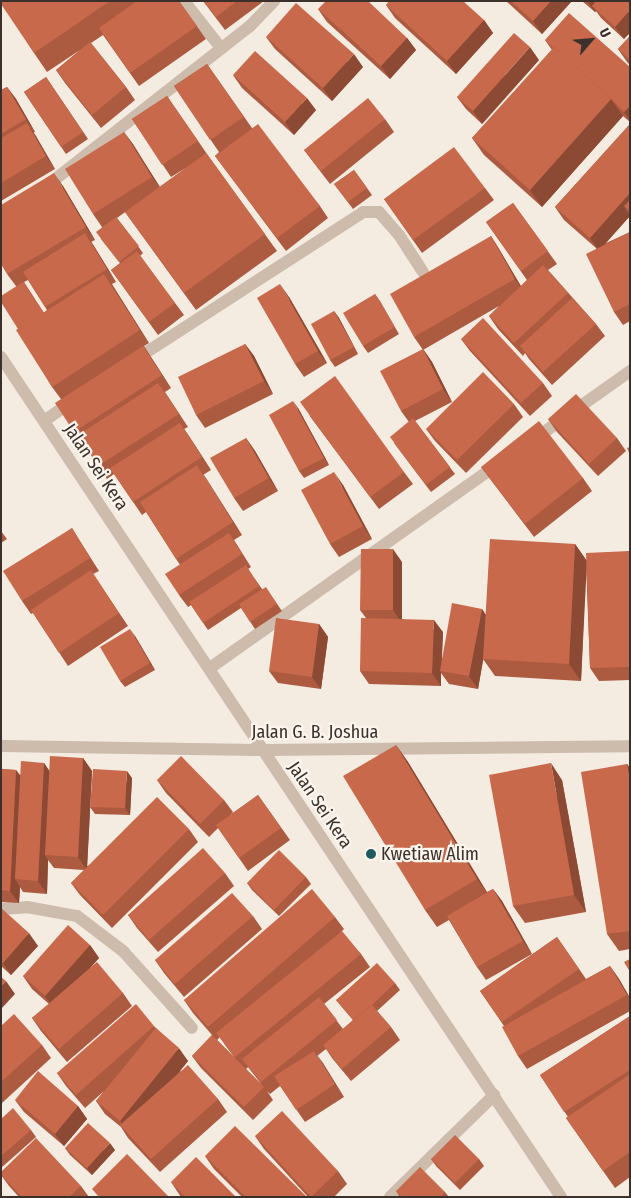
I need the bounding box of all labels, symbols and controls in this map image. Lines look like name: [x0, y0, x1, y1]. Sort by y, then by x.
north arrow: [566, 15, 616, 65]
text: U: [595, 25, 614, 40]
street label: Jalan Sei Kera: [59, 419, 133, 515]
street label: Jalan G. B. Joshua: [252, 721, 378, 743]
street label: Jalan Sei Kera: [283, 757, 357, 853]
place label: Kwetiaw Alim: [381, 843, 479, 865]
marker: Kwetiaw Alim: [365, 848, 377, 860]

